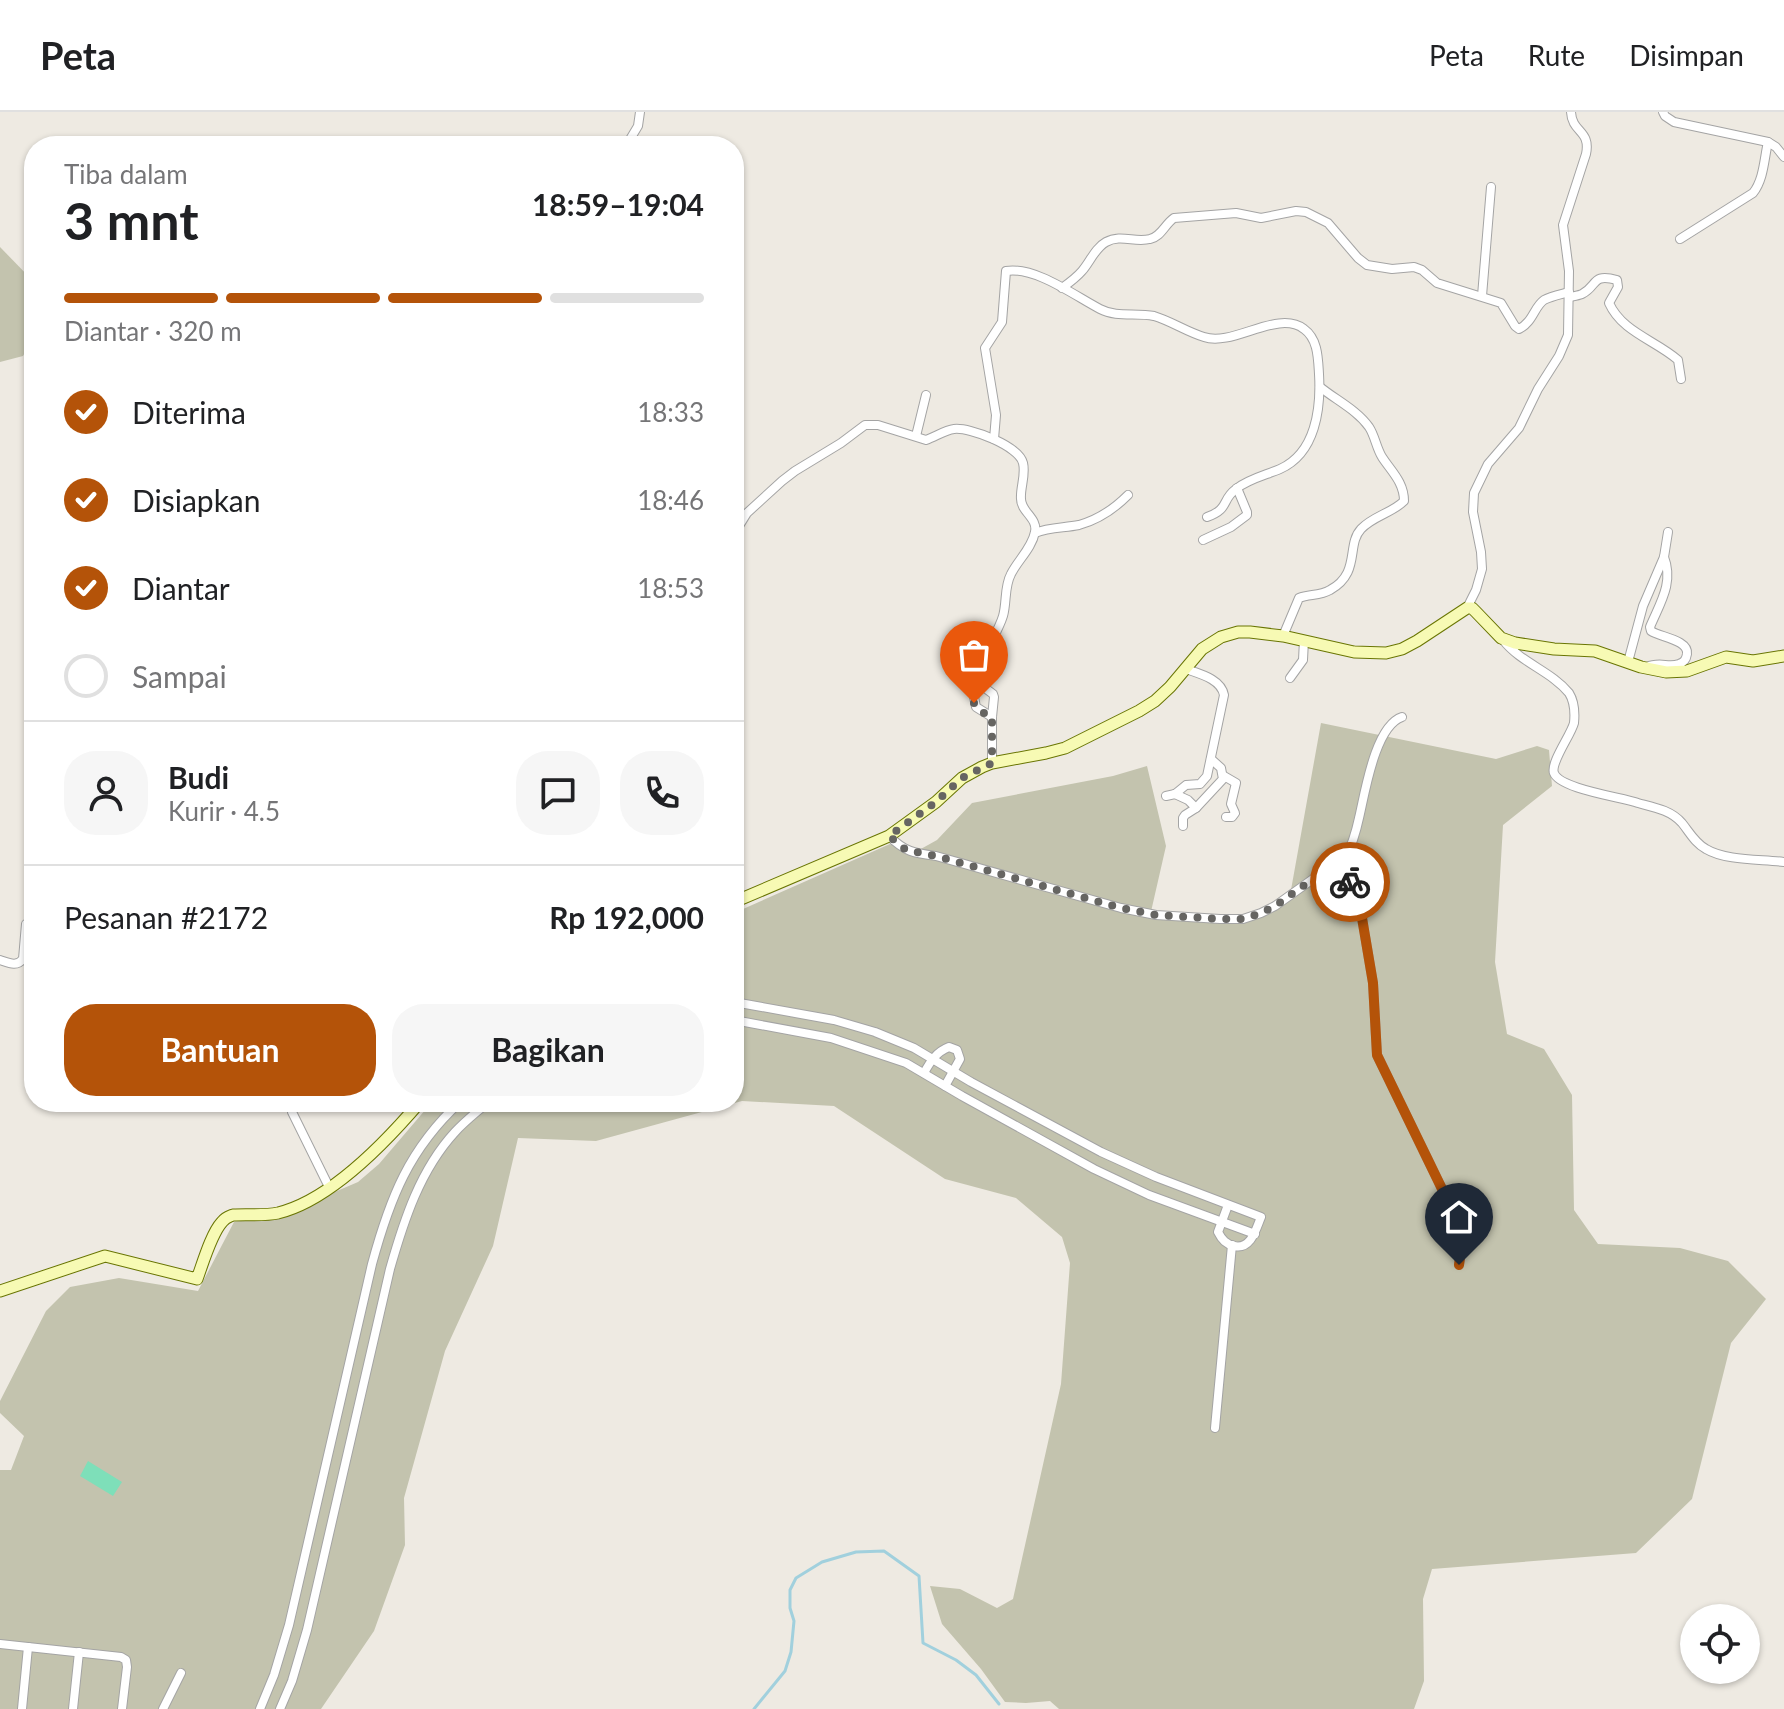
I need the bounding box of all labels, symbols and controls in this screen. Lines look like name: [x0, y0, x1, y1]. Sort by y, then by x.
text: Peta: [40, 32, 116, 78]
text: Peta: [1429, 38, 1484, 72]
text: Rute: [1528, 38, 1585, 72]
text: Disimpan: [1629, 38, 1744, 72]
text: Tiba dalam: [64, 158, 188, 190]
text: 18:59–19:04: [532, 186, 704, 222]
text: 3 mnt: [64, 189, 199, 251]
text: Diantar · 320 m: [64, 315, 242, 347]
icon: check: [64, 390, 108, 434]
text: Diterima: [132, 394, 246, 430]
text: 18:33: [637, 396, 704, 428]
icon: check: [64, 478, 108, 522]
text: Disiapkan: [132, 482, 261, 518]
text: 18:46: [637, 484, 704, 516]
icon: check: [64, 566, 108, 610]
text: Diantar: [132, 570, 230, 606]
text: 18:53: [637, 572, 704, 604]
pin: [940, 621, 1008, 703]
icon: bag: [952, 633, 996, 677]
text: Sampai: [132, 658, 227, 694]
button: person: [64, 751, 148, 835]
button: chat: [516, 751, 600, 835]
button: phone: [620, 751, 704, 835]
text: Budi: [168, 759, 229, 795]
text: Kurir · 4.5: [168, 795, 280, 827]
courier: [1310, 842, 1390, 922]
icon: bike: [1328, 860, 1372, 904]
text: Pesanan #2172: [64, 899, 268, 935]
text: Rp 192,000: [549, 899, 704, 935]
button: Bantuan: [64, 1004, 376, 1096]
button: Bagikan: [392, 1004, 704, 1096]
pin: [1425, 1183, 1493, 1265]
icon: home: [1437, 1195, 1481, 1239]
map controls: [1680, 1604, 1760, 1684]
button: locate: [1680, 1604, 1760, 1684]

